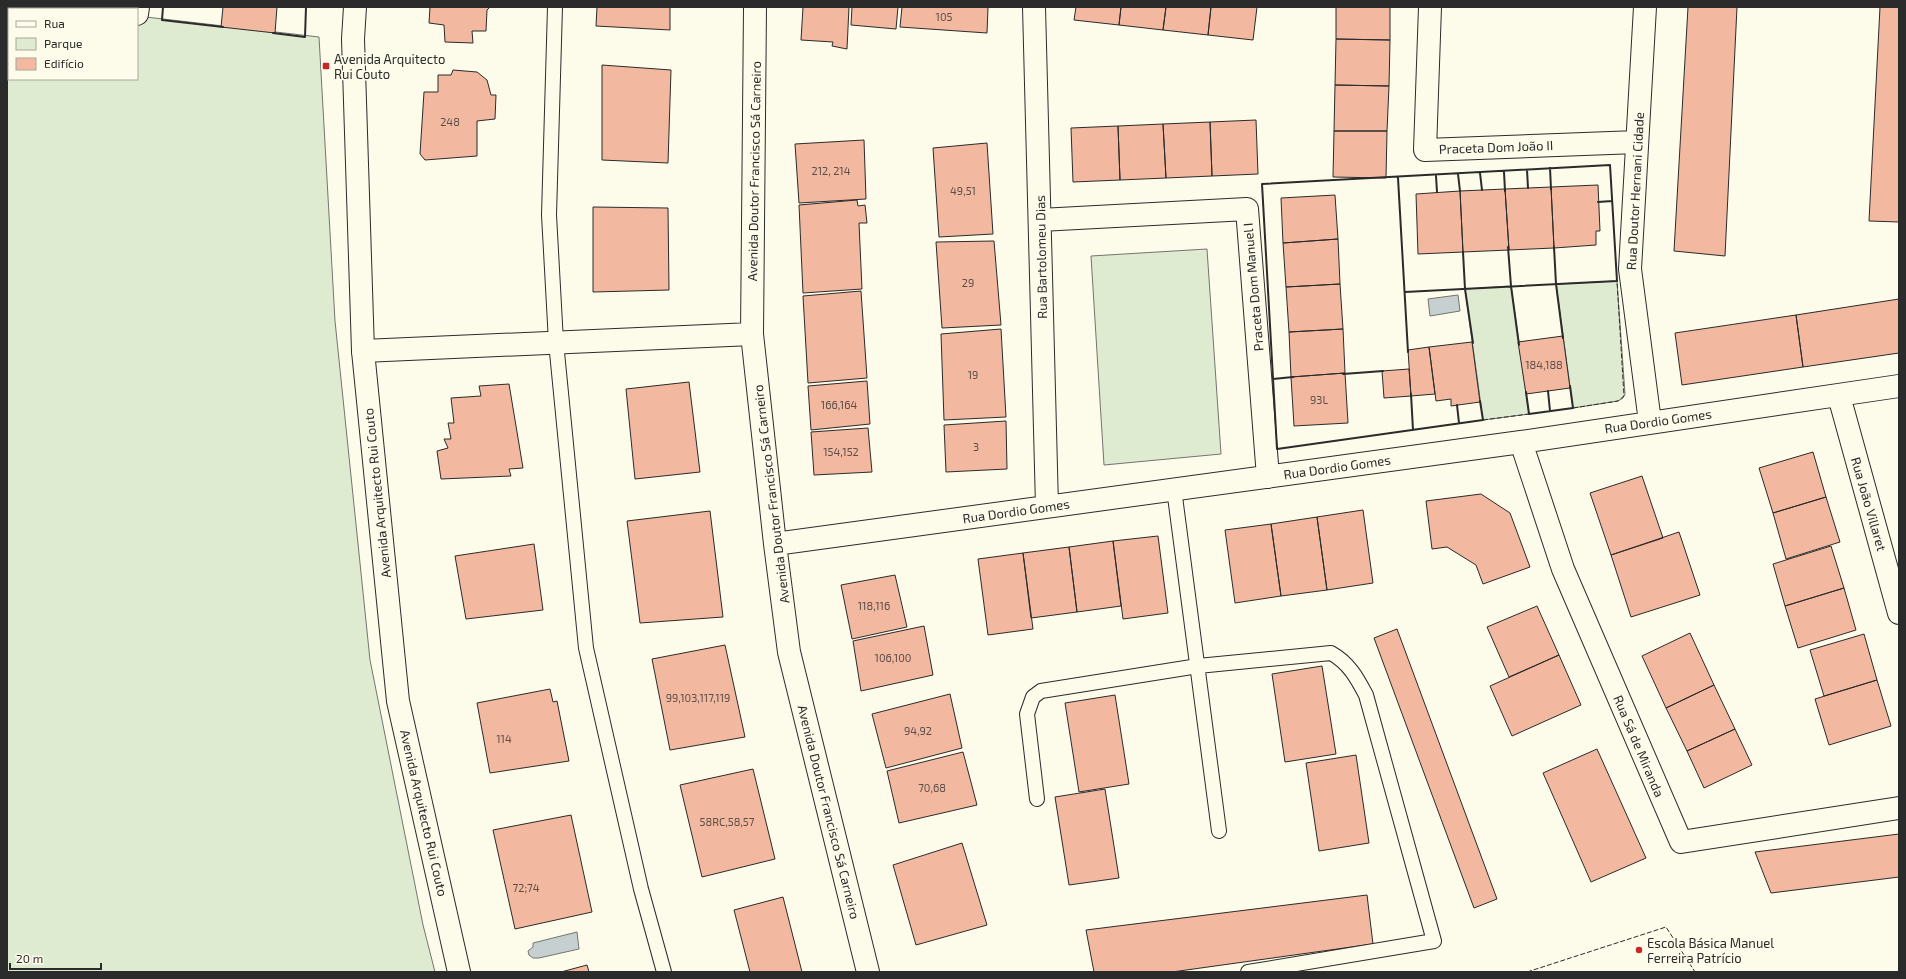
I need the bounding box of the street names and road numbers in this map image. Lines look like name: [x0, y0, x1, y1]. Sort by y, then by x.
street label: Avenida Doutor Francisco Sá Carneiro: [744, 61, 764, 281]
street label: Rua Doutor Hernani Cidade: [1623, 112, 1647, 270]
street label: Praceta Dom João II: [1439, 137, 1553, 157]
street label: Rua Bartolomeu Dias: [1032, 195, 1050, 319]
street label: Praceta Dom Manuel I: [1239, 222, 1267, 352]
street label: Avenida Doutor Francisco Sá Carneiro: [750, 384, 792, 604]
street label: Rua Dordio Gomes: [1603, 406, 1713, 436]
street label: Avenida Arquitecto Rui Couto: [360, 407, 394, 579]
street label: Rua Dordio Gomes: [1282, 452, 1392, 482]
street label: Rua João Villaret: [1848, 455, 1890, 553]
street label: Rua Dordio Gomes: [961, 496, 1071, 526]
street label: Rua Sá de Miranda: [1610, 693, 1668, 799]
street label: Avenida Doutor Francisco Sá Carneiro: [795, 703, 863, 921]
street label: Avenida Arquitecto Rui Couto: [397, 728, 451, 898]

